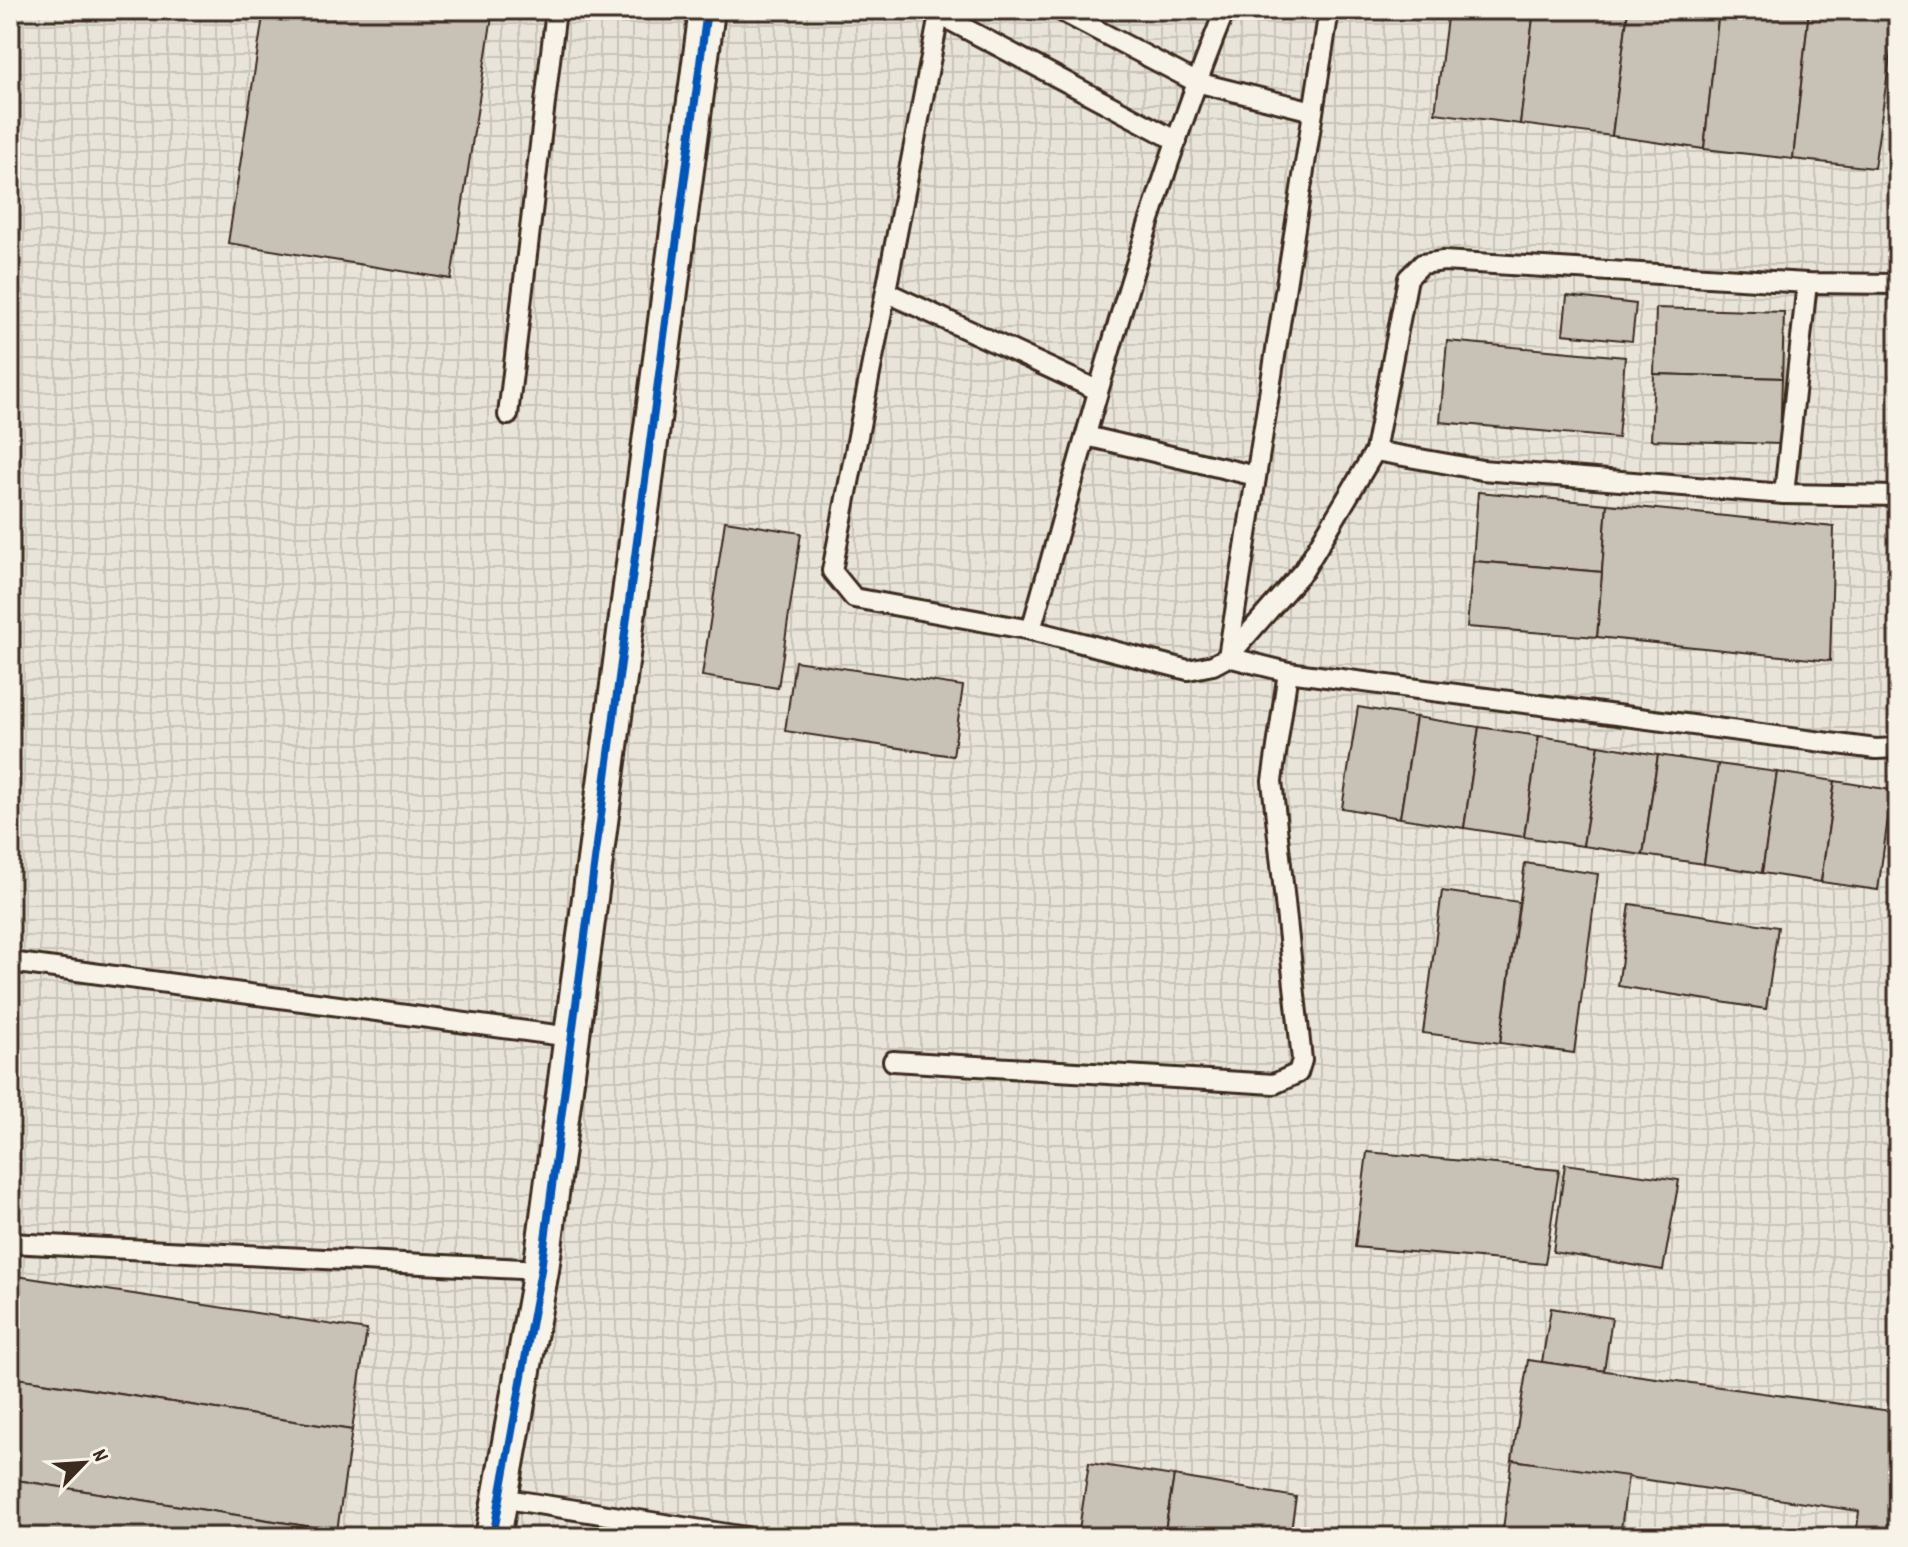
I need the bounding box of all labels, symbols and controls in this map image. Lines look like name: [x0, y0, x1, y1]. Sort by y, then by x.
north arrow: [44, 1423, 124, 1503]
text: N: [83, 1445, 115, 1468]

